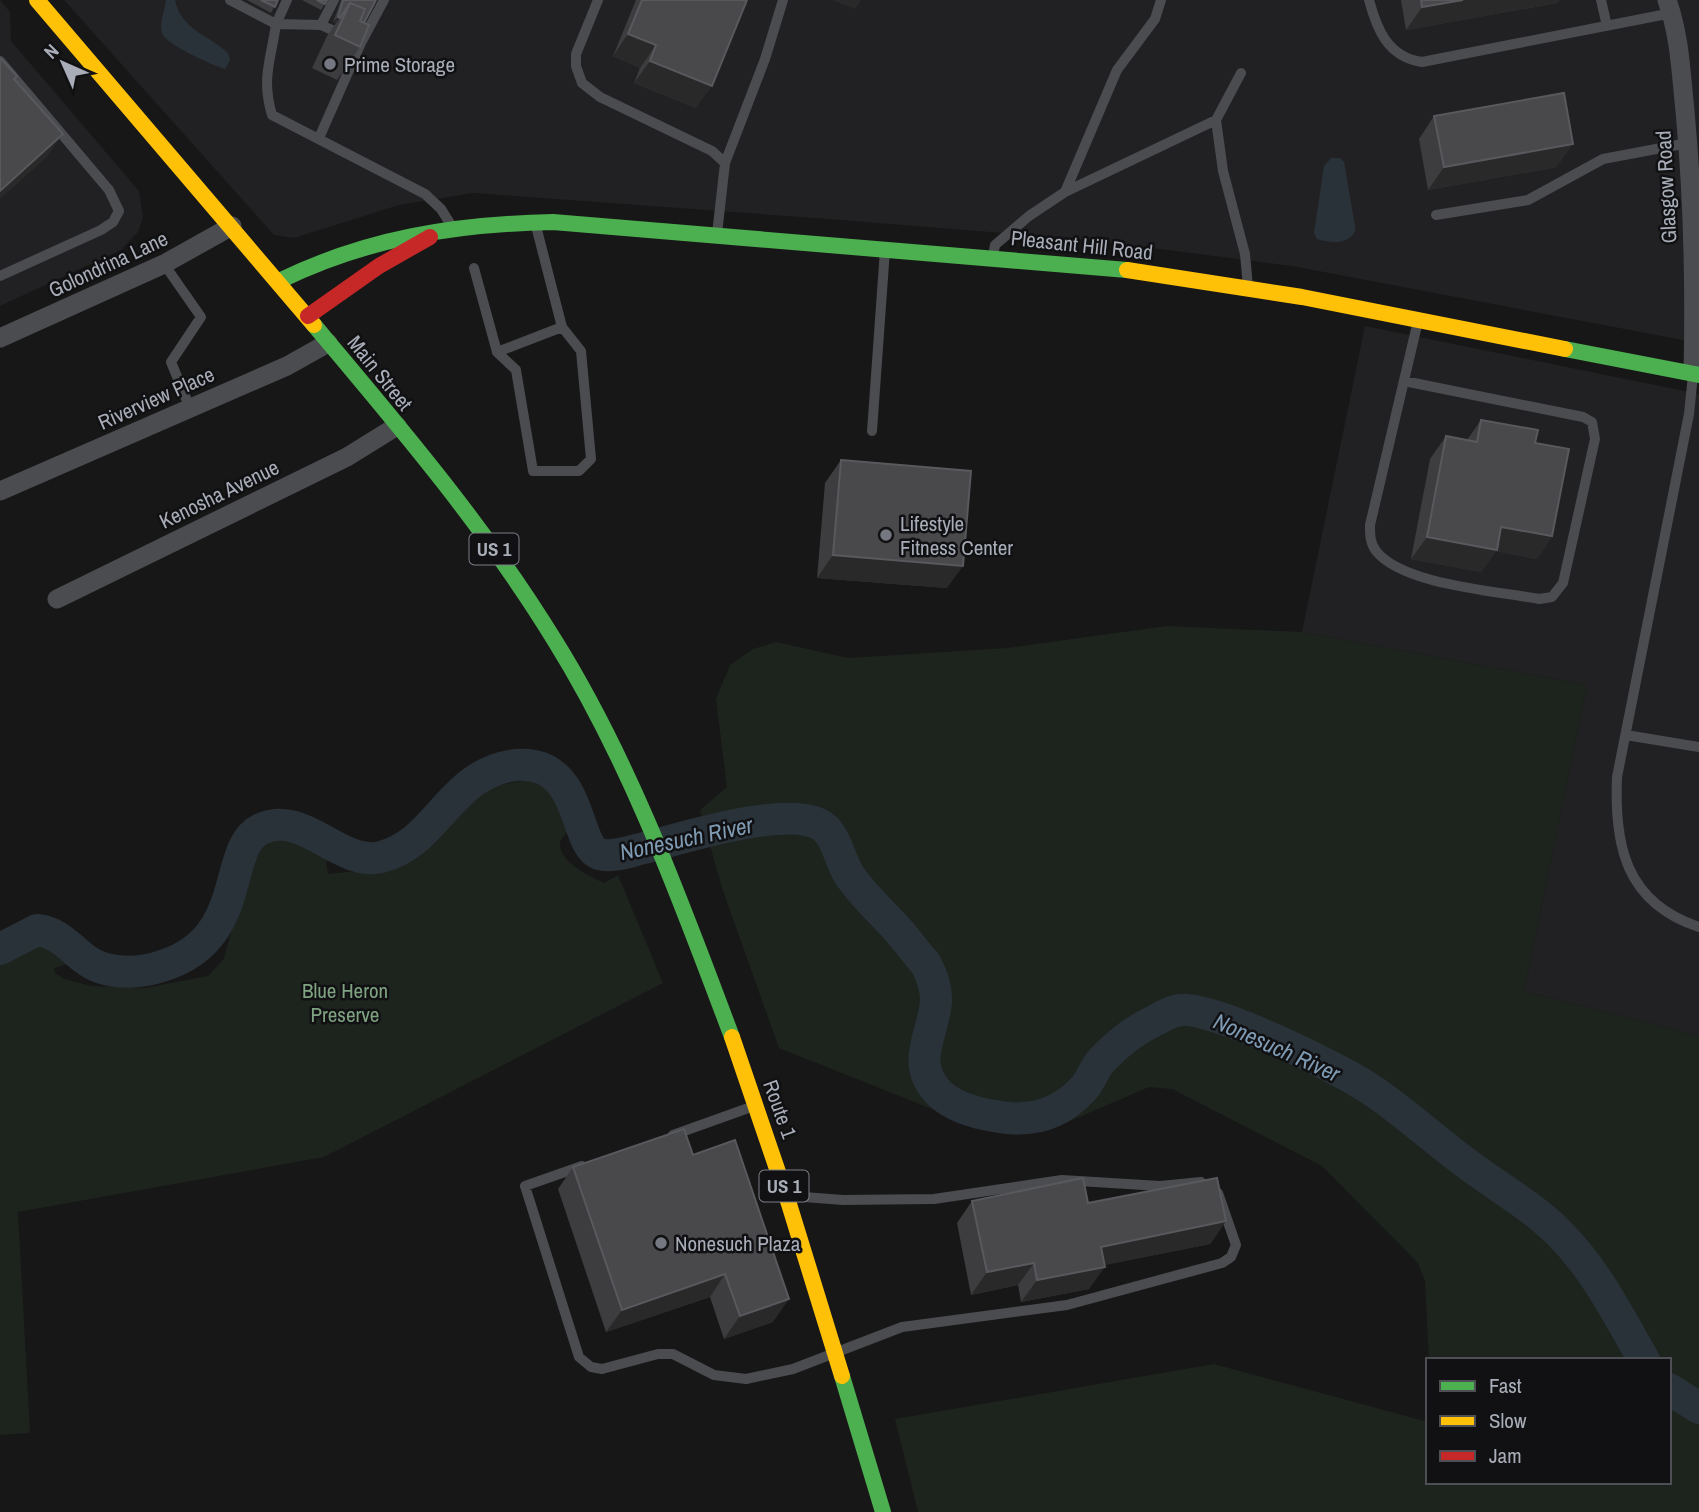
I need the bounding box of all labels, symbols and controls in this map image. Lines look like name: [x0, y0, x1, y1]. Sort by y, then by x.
north arrow: [28, 28, 98, 98]
text: N: [38, 38, 64, 64]
place label: Prime Storage: [344, 50, 455, 79]
marker: Prime Storage: [322, 56, 338, 72]
street label: Glasgow Road: [1649, 130, 1683, 244]
street label: Pleasant Hill Road: [1010, 223, 1154, 267]
street label: Golondrina Lane: [44, 224, 172, 304]
street label: Main Street: [341, 329, 419, 417]
street label: Riverview Place: [93, 359, 219, 437]
street label: Kenosha Avenue: [154, 452, 284, 536]
place label: Lifestyle Fitness Center: [900, 509, 1013, 562]
marker: Lifestyle Fitness Center: [878, 527, 894, 543]
road number: US 1: [470, 534, 518, 564]
water label: Nonesuch River: [617, 809, 756, 867]
park label: Blue Heron Preserve: [302, 976, 388, 1029]
water label: Nonesuch River: [1209, 1005, 1346, 1089]
street label: Route 1: [756, 1076, 804, 1143]
road number: US 1: [760, 1170, 808, 1202]
place label: Nonesuch Plaza: [675, 1229, 801, 1258]
marker: Nonesuch Plaza: [653, 1235, 669, 1251]
legend: [1426, 1358, 1671, 1484]
text: Fast: [1489, 1371, 1522, 1400]
text: Slow: [1489, 1406, 1527, 1435]
text: Jam: [1489, 1441, 1522, 1470]

